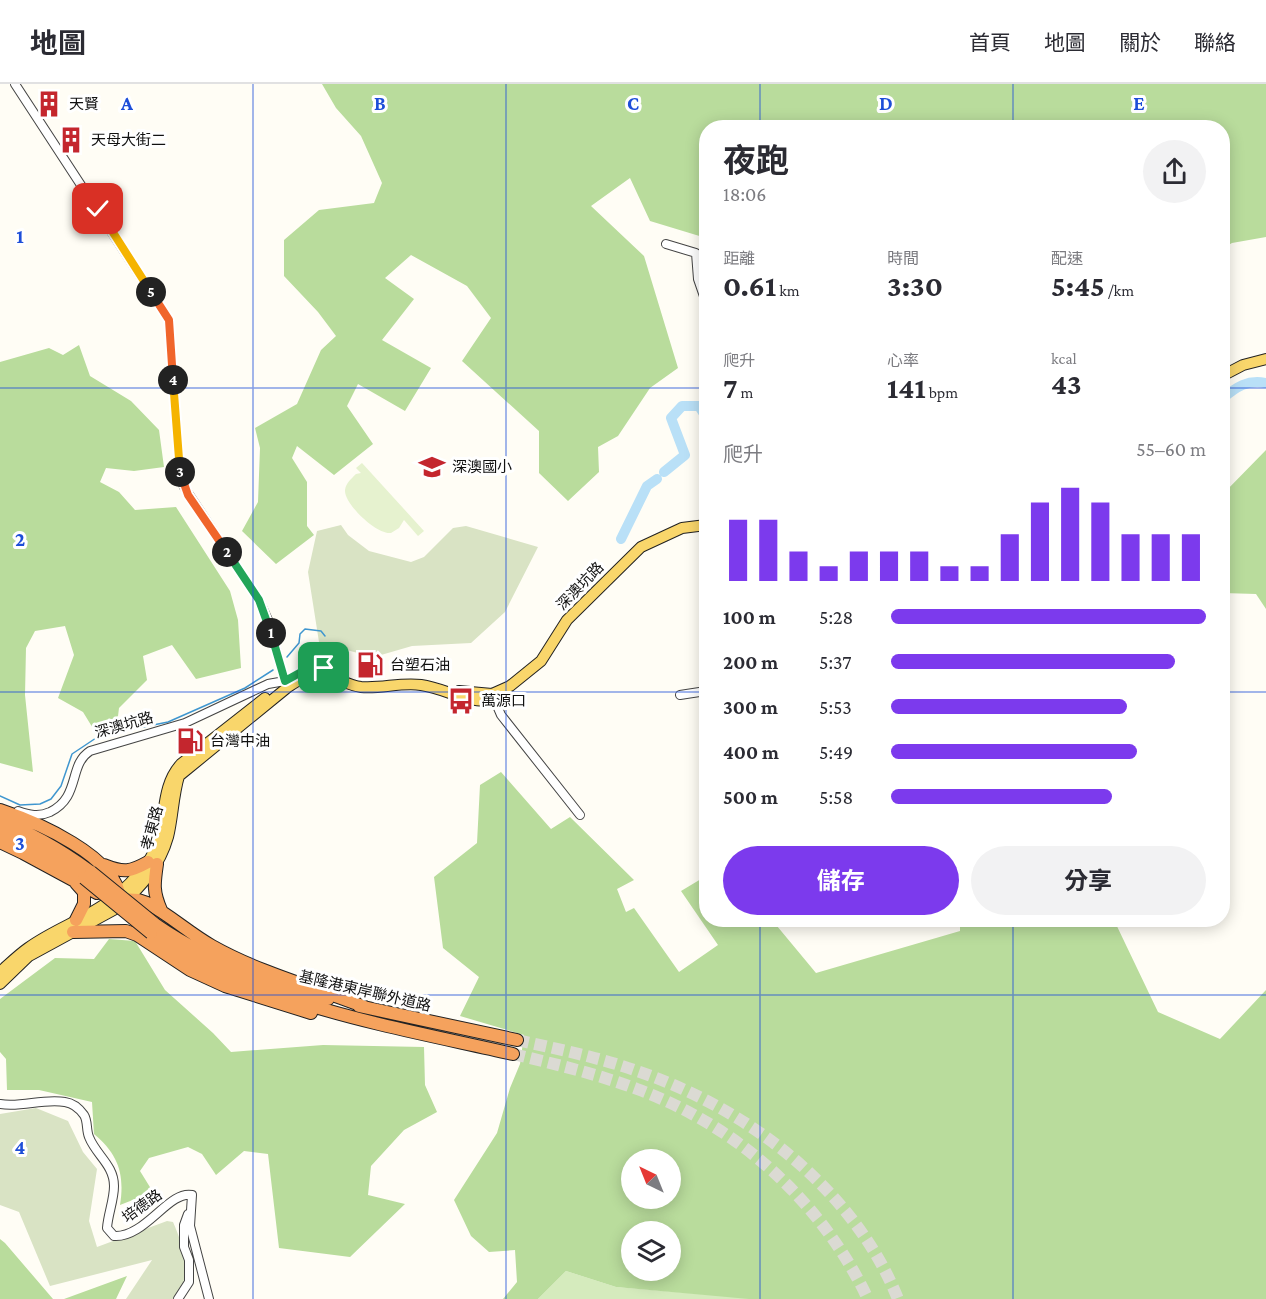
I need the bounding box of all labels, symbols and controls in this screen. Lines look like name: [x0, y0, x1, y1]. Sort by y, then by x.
text: 地圖: [30, 28, 86, 59]
text: 首頁: [969, 31, 1011, 55]
text: 地圖: [1044, 31, 1086, 55]
text: 關於: [1119, 31, 1161, 55]
text: 聯絡: [1194, 31, 1236, 55]
building icon: 天賢: [34, 89, 64, 119]
text: A: [120, 92, 134, 114]
text: B: [374, 92, 386, 114]
text: C: [627, 92, 639, 114]
text: D: [879, 92, 893, 114]
text: E: [1133, 92, 1145, 114]
place label: 天賢: [69, 96, 99, 112]
building icon: 天母大街二: [56, 125, 86, 155]
place label: 天母大街二: [91, 132, 166, 148]
button: share: [1143, 140, 1206, 203]
text: 夜跑: [723, 142, 789, 179]
pin: [72, 183, 123, 234]
text: 18:06: [723, 183, 766, 205]
icon: check: [81, 192, 114, 225]
text: 1: [16, 225, 24, 247]
text: 距離: [723, 250, 755, 267]
text: 時間: [887, 250, 919, 267]
text: 配速: [1051, 250, 1083, 267]
text: 0.61: [723, 269, 776, 302]
text: 3:30: [887, 269, 943, 302]
text: 5:45: [1051, 269, 1105, 302]
pin: 5: [136, 277, 166, 307]
text: km: [776, 282, 800, 299]
text: /km: [1105, 282, 1134, 299]
text: 5: [147, 283, 155, 300]
text: kcal: [1051, 350, 1077, 367]
text: 爬升: [723, 352, 755, 369]
text: 心率: [887, 352, 919, 369]
pin: 4: [158, 365, 188, 395]
text: 43: [1051, 367, 1082, 400]
text: 4: [169, 371, 177, 388]
text: 7: [723, 371, 738, 404]
text: 141: [887, 371, 926, 404]
text: m: [738, 384, 753, 401]
text: bpm: [926, 384, 958, 401]
text: 55–60 m: [1136, 438, 1206, 460]
text: 爬升: [723, 443, 763, 465]
school or university icon: 深澳國小: [417, 452, 447, 482]
pin: 3: [165, 457, 195, 487]
place label: 深澳國小: [452, 459, 512, 475]
text: 3: [176, 463, 184, 480]
text: 2: [15, 528, 25, 550]
pin: 2: [212, 537, 242, 567]
text: 2: [223, 543, 231, 560]
street label: 深澳坑路: [553, 558, 607, 613]
text: 100 m: [723, 606, 776, 628]
text: 5:28: [819, 606, 853, 628]
pin: 1: [256, 618, 286, 648]
text: 1: [268, 624, 274, 641]
pin: [298, 642, 349, 693]
fuel station icon: 台塑石油: [355, 650, 385, 680]
icon: arrive: [307, 651, 340, 684]
text: 200 m: [723, 651, 778, 673]
text: 5:37: [819, 651, 852, 673]
place label: 台塑石油: [390, 657, 450, 673]
bus stop icon: 萬源口: [446, 686, 476, 716]
place label: 萬源口: [481, 693, 526, 709]
text: 300 m: [723, 696, 778, 718]
text: 5:53: [819, 696, 852, 718]
street label: 深澳坑路: [93, 708, 155, 741]
fuel station icon: 台灣中油: [175, 726, 205, 756]
place label: 台灣中油: [210, 733, 270, 749]
text: 400 m: [723, 741, 779, 763]
text: 5:49: [819, 741, 853, 763]
text: 500 m: [723, 786, 778, 808]
text: 5:58: [819, 786, 853, 808]
street label: 孝東路: [138, 804, 166, 852]
text: 3: [15, 832, 25, 854]
button: 儲存: [723, 846, 959, 915]
button: 分享: [971, 846, 1206, 915]
street label: 基隆港東岸聯外道路: [297, 968, 433, 1014]
text: 4: [15, 1136, 26, 1158]
north arrow: [621, 1149, 681, 1209]
map controls: [621, 1149, 681, 1281]
street label: 培德路: [119, 1185, 165, 1226]
button: layers: [621, 1221, 681, 1281]

